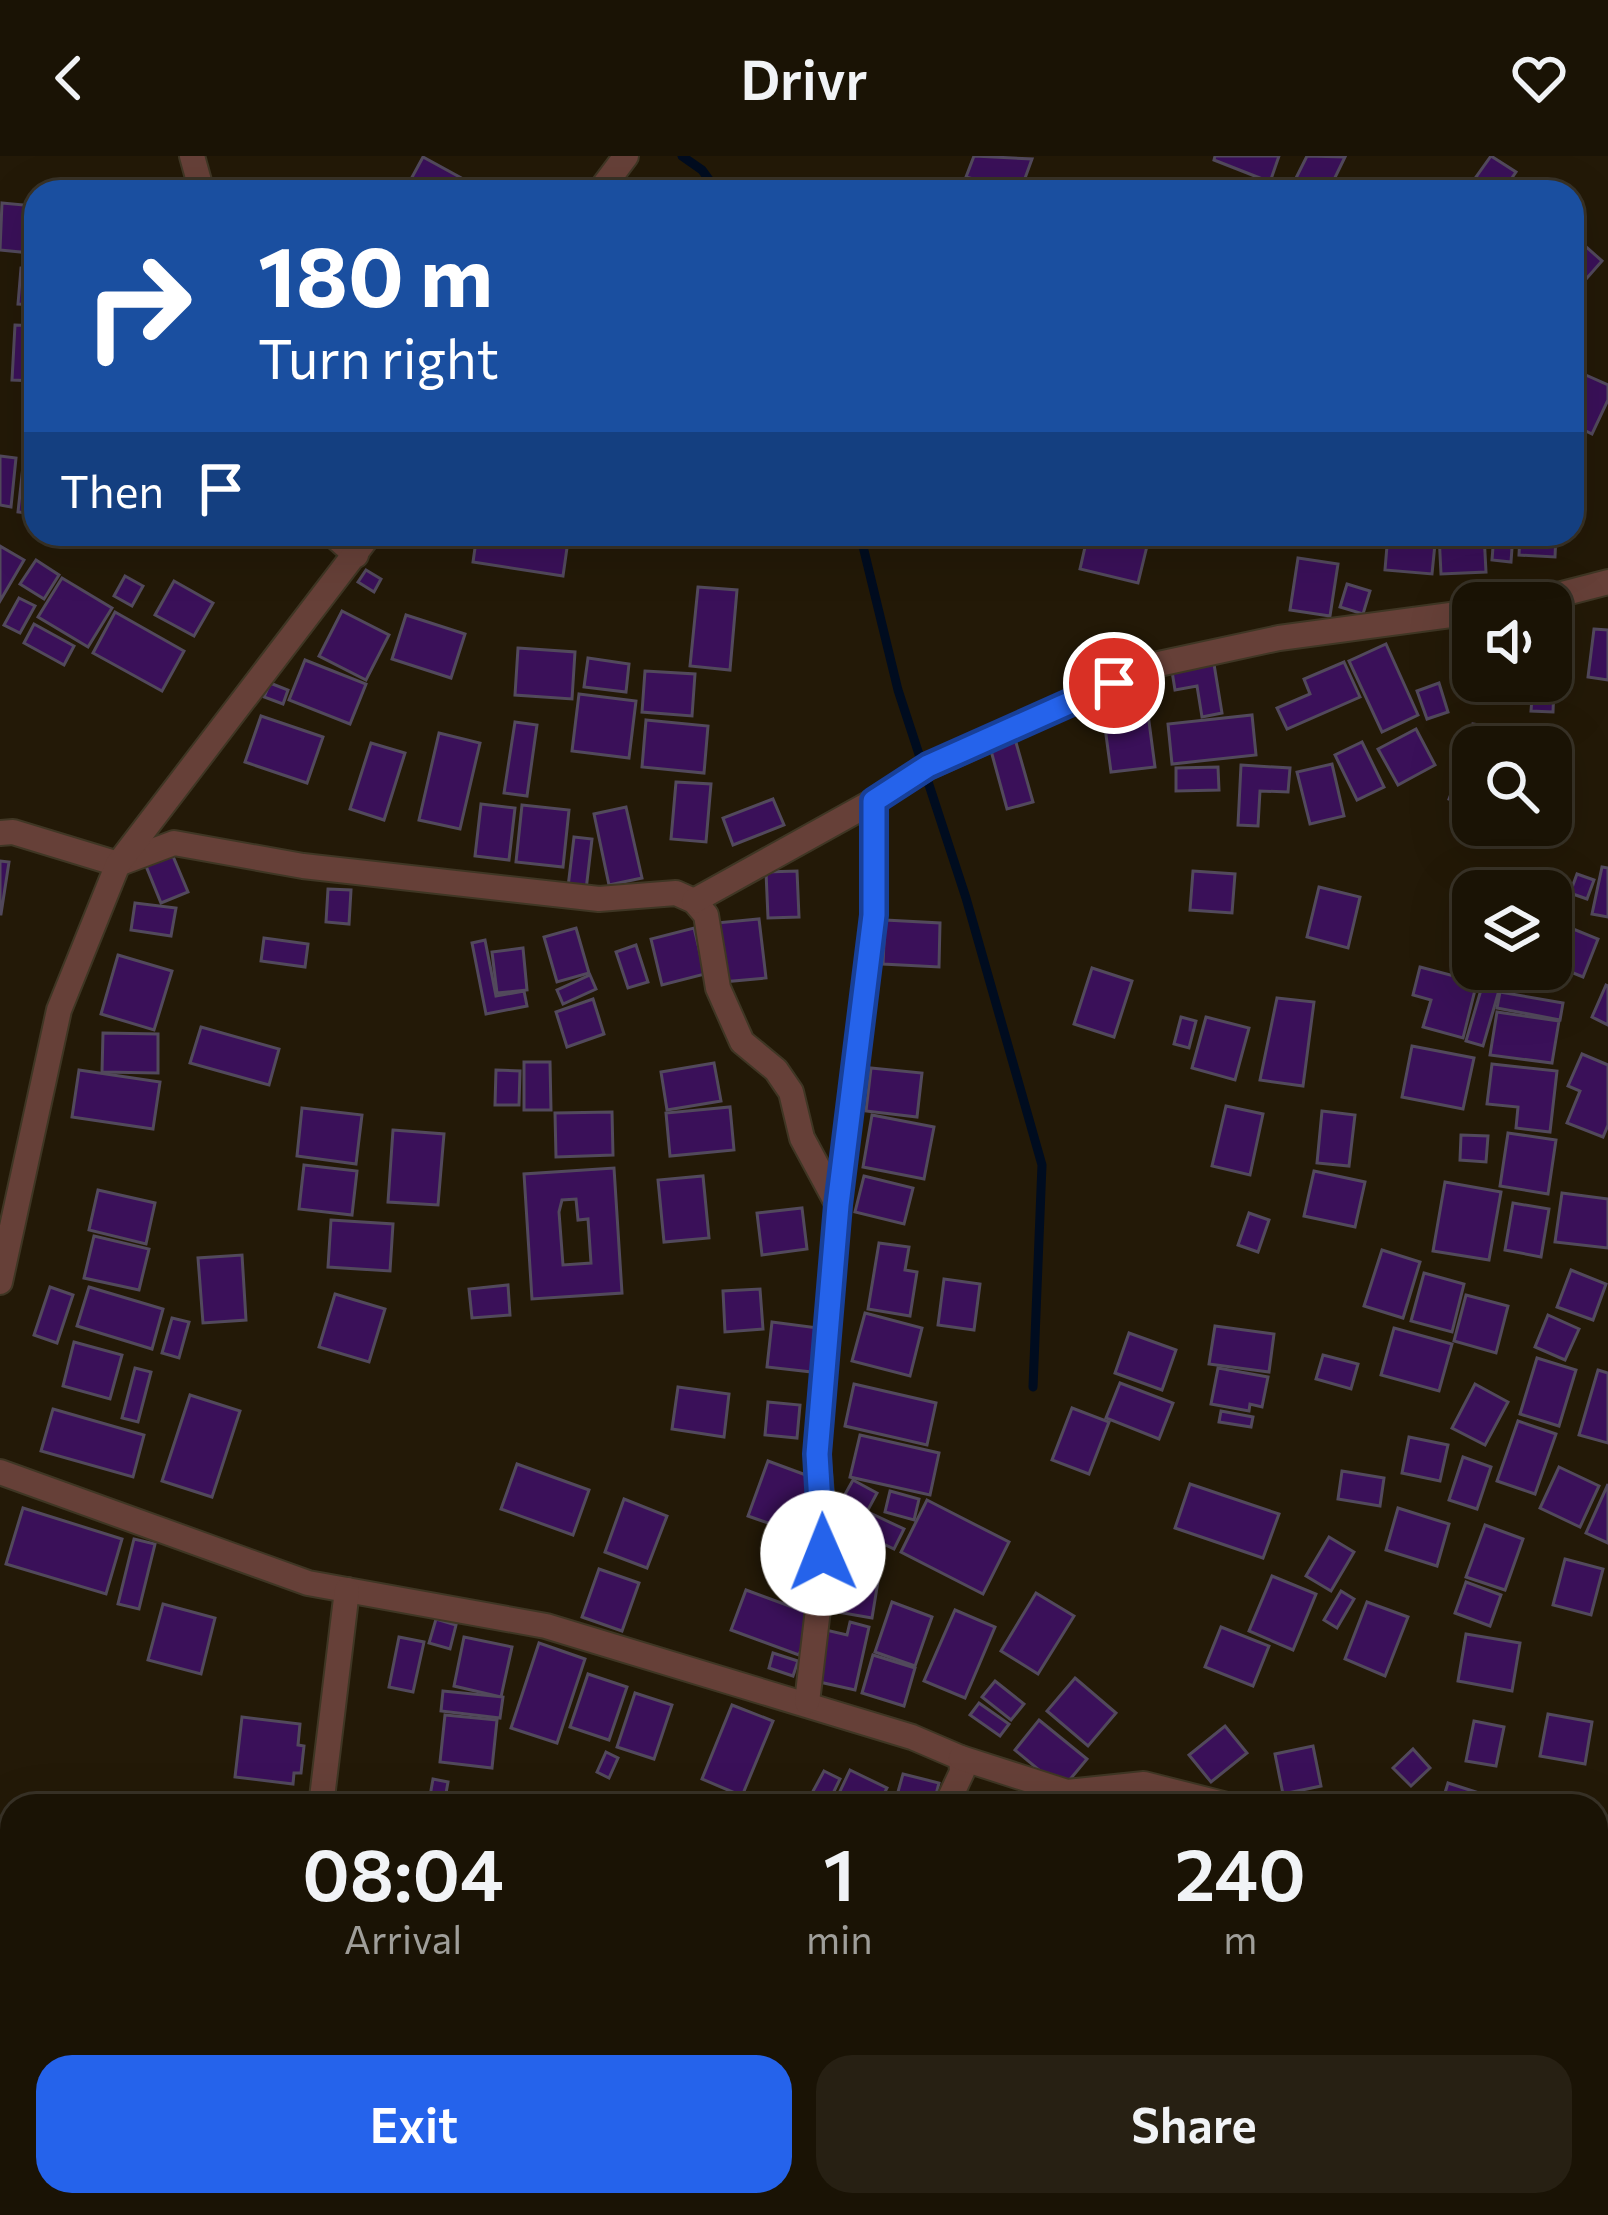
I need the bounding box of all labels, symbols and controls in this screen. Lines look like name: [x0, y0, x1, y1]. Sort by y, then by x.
icon: back: [36, 45, 102, 111]
text: Drivr: [740, 45, 868, 111]
icon: heart: [1506, 45, 1572, 111]
text: 180 m: [258, 222, 493, 324]
icon: right: [60, 228, 216, 384]
text: Turn right: [258, 324, 499, 390]
icon: arrive: [188, 456, 254, 522]
text: Then: [60, 462, 164, 517]
map controls: [1452, 582, 1572, 990]
button: sound: [1452, 582, 1572, 702]
pin: [1063, 632, 1165, 734]
icon: arrive: [1081, 650, 1147, 716]
button: search: [1452, 726, 1572, 846]
button: layers: [1452, 870, 1572, 990]
position arrow: [760, 1490, 886, 1616]
text: 08:04: [302, 1828, 504, 1916]
text: 1: [823, 1828, 855, 1916]
text: 240: [1175, 1828, 1306, 1916]
text: Arrival: [344, 1914, 462, 1962]
text: min: [806, 1914, 873, 1962]
text: m: [1223, 1914, 1257, 1962]
button: Exit: [36, 2055, 792, 2193]
button: Share: [816, 2055, 1572, 2193]

